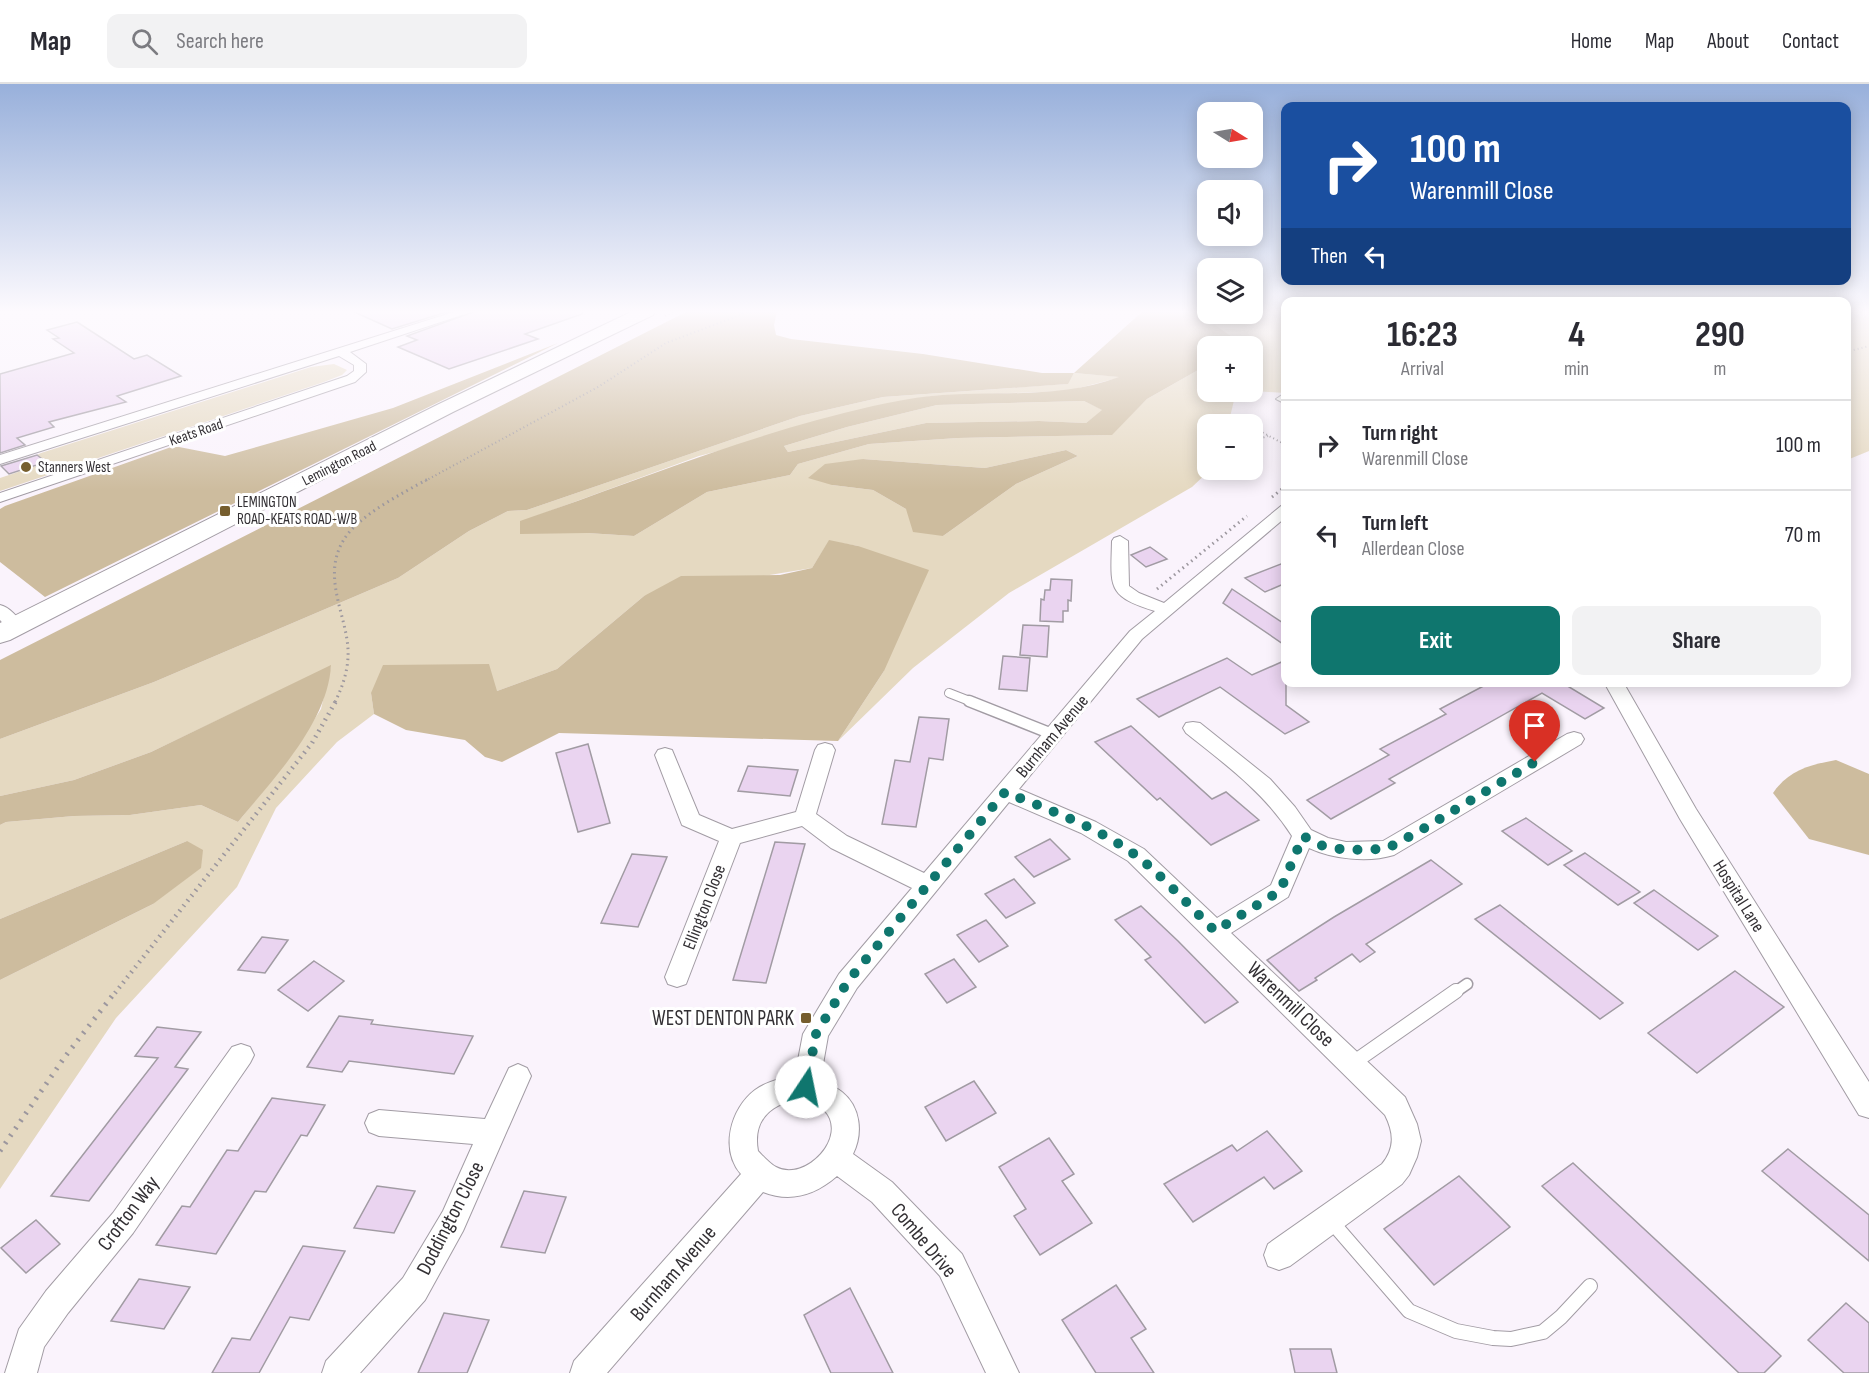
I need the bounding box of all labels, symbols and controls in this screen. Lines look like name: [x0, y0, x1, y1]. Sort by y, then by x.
search box: [107, 14, 527, 68]
text: Map: [30, 25, 71, 58]
icon: search: [128, 25, 161, 58]
text: Search here: [176, 28, 264, 55]
text: Home: [1571, 29, 1612, 54]
text: Map: [1645, 29, 1674, 54]
text: About: [1707, 29, 1749, 54]
text: Contact: [1782, 29, 1839, 54]
north arrow: [1197, 102, 1263, 168]
map controls: [1197, 102, 1263, 480]
text: 100 m: [1410, 124, 1501, 175]
icon: right: [1311, 126, 1389, 204]
text: Warenmill Close: [1410, 175, 1554, 207]
button: sound: [1197, 180, 1263, 246]
icon: left: [1359, 240, 1392, 273]
text: Then: [1311, 243, 1347, 270]
button: layers: [1197, 258, 1263, 324]
text: 16:23: [1387, 314, 1458, 357]
text: 4: [1568, 314, 1585, 357]
text: 290: [1695, 314, 1745, 357]
button: +: [1197, 336, 1263, 402]
text: Arrival: [1401, 357, 1444, 381]
text: min: [1564, 357, 1589, 381]
text: m: [1714, 357, 1726, 381]
street label: Keats Road: [167, 414, 226, 450]
button: −: [1197, 414, 1263, 480]
text: Turn right: [1362, 420, 1438, 447]
icon: right: [1311, 429, 1344, 462]
text: 100 m: [1776, 432, 1821, 459]
street label: Lemington Road: [299, 437, 379, 490]
text: Warenmill Close: [1362, 447, 1468, 471]
place label: Stanners West: [38, 458, 111, 477]
marker: Stanners West: [19, 460, 33, 474]
place label: LEMINGTON ROAD-KEATS ROAD-W/B: [237, 493, 357, 529]
marker: LEMINGTON ROAD-KEATS ROAD-W/B: [218, 504, 232, 518]
text: Turn left: [1362, 510, 1428, 537]
icon: left: [1311, 519, 1344, 552]
text: 70 m: [1785, 522, 1821, 549]
text: Allerdean Close: [1362, 537, 1464, 561]
button: Exit: [1311, 606, 1560, 675]
button: Share: [1572, 606, 1821, 675]
street label: Burnham Avenue: [1012, 691, 1093, 782]
pin: [1509, 700, 1560, 762]
icon: arrive: [1518, 709, 1551, 742]
street label: Hospital Lane: [1708, 856, 1769, 936]
street label: Ellington Close: [679, 862, 730, 953]
street label: Warenmill Close: [1242, 957, 1339, 1052]
place label: WEST DENTON PARK: [652, 1006, 794, 1031]
marker: WEST DENTON PARK: [799, 1011, 813, 1025]
position arrow: [774, 1055, 838, 1119]
street label: Doddington Close: [411, 1157, 490, 1279]
street label: Crofton Way: [92, 1171, 165, 1256]
street label: Combe Drive: [885, 1198, 962, 1283]
street label: Burnham Avenue: [625, 1220, 722, 1326]

